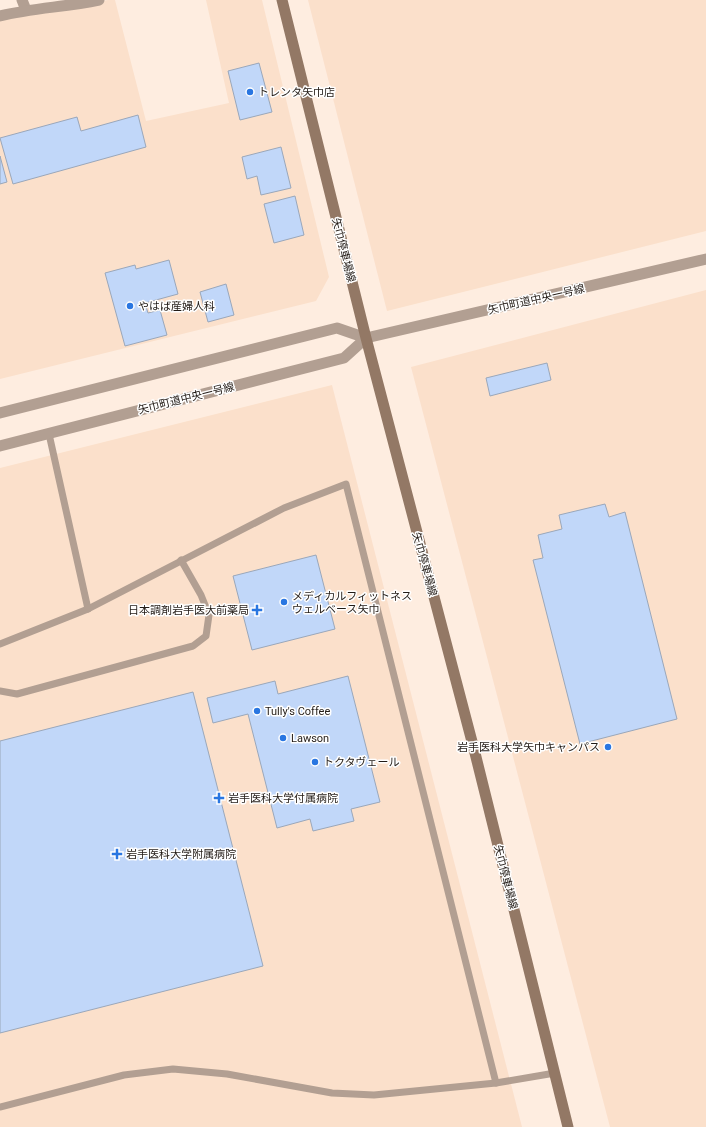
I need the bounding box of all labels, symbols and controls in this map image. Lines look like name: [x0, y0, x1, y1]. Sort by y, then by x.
place label: トレンタ矢巾店: [258, 86, 335, 99]
marker: トレンタ矢巾店: [245, 87, 255, 97]
street label: 矢巾停車場線: [329, 217, 358, 284]
street label: 矢巾町道中央一号線: [486, 282, 586, 317]
place label: やはば産婦人科: [138, 300, 215, 313]
marker: やはば産婦人科: [125, 301, 135, 311]
street label: 矢巾町道中央一号線: [137, 380, 236, 417]
street label: 矢巾停車場線: [410, 531, 439, 598]
place label: メディカルフィットネス ウェルベース矢巾: [292, 590, 412, 616]
marker: メディカルフィットネス ウェルベース矢巾: [279, 597, 289, 607]
place label: 日本調剤岩手医大前薬局: [128, 604, 249, 617]
marker: 日本調剤岩手医大前薬局: [252, 605, 262, 615]
place label: Tully's Coffee: [265, 705, 330, 718]
marker: Tully's Coffee: [252, 706, 262, 716]
place label: Lawson: [291, 732, 329, 745]
marker: Lawson: [278, 733, 288, 743]
place label: 岩手医科大学矢巾キャンパス: [457, 741, 600, 754]
marker: 岩手医科大学矢巾キャンパス: [603, 742, 613, 752]
place label: トクタヴェール: [323, 756, 400, 769]
marker: トクタヴェール: [310, 757, 320, 767]
marker: 岩手医科大学付属病院: [213, 792, 225, 804]
place label: 岩手医科大学付属病院: [228, 792, 338, 805]
street label: 矢巾停車場線: [491, 844, 520, 911]
marker: 岩手医科大学附属病院: [111, 848, 123, 860]
place label: 岩手医科大学附属病院: [126, 848, 236, 861]

